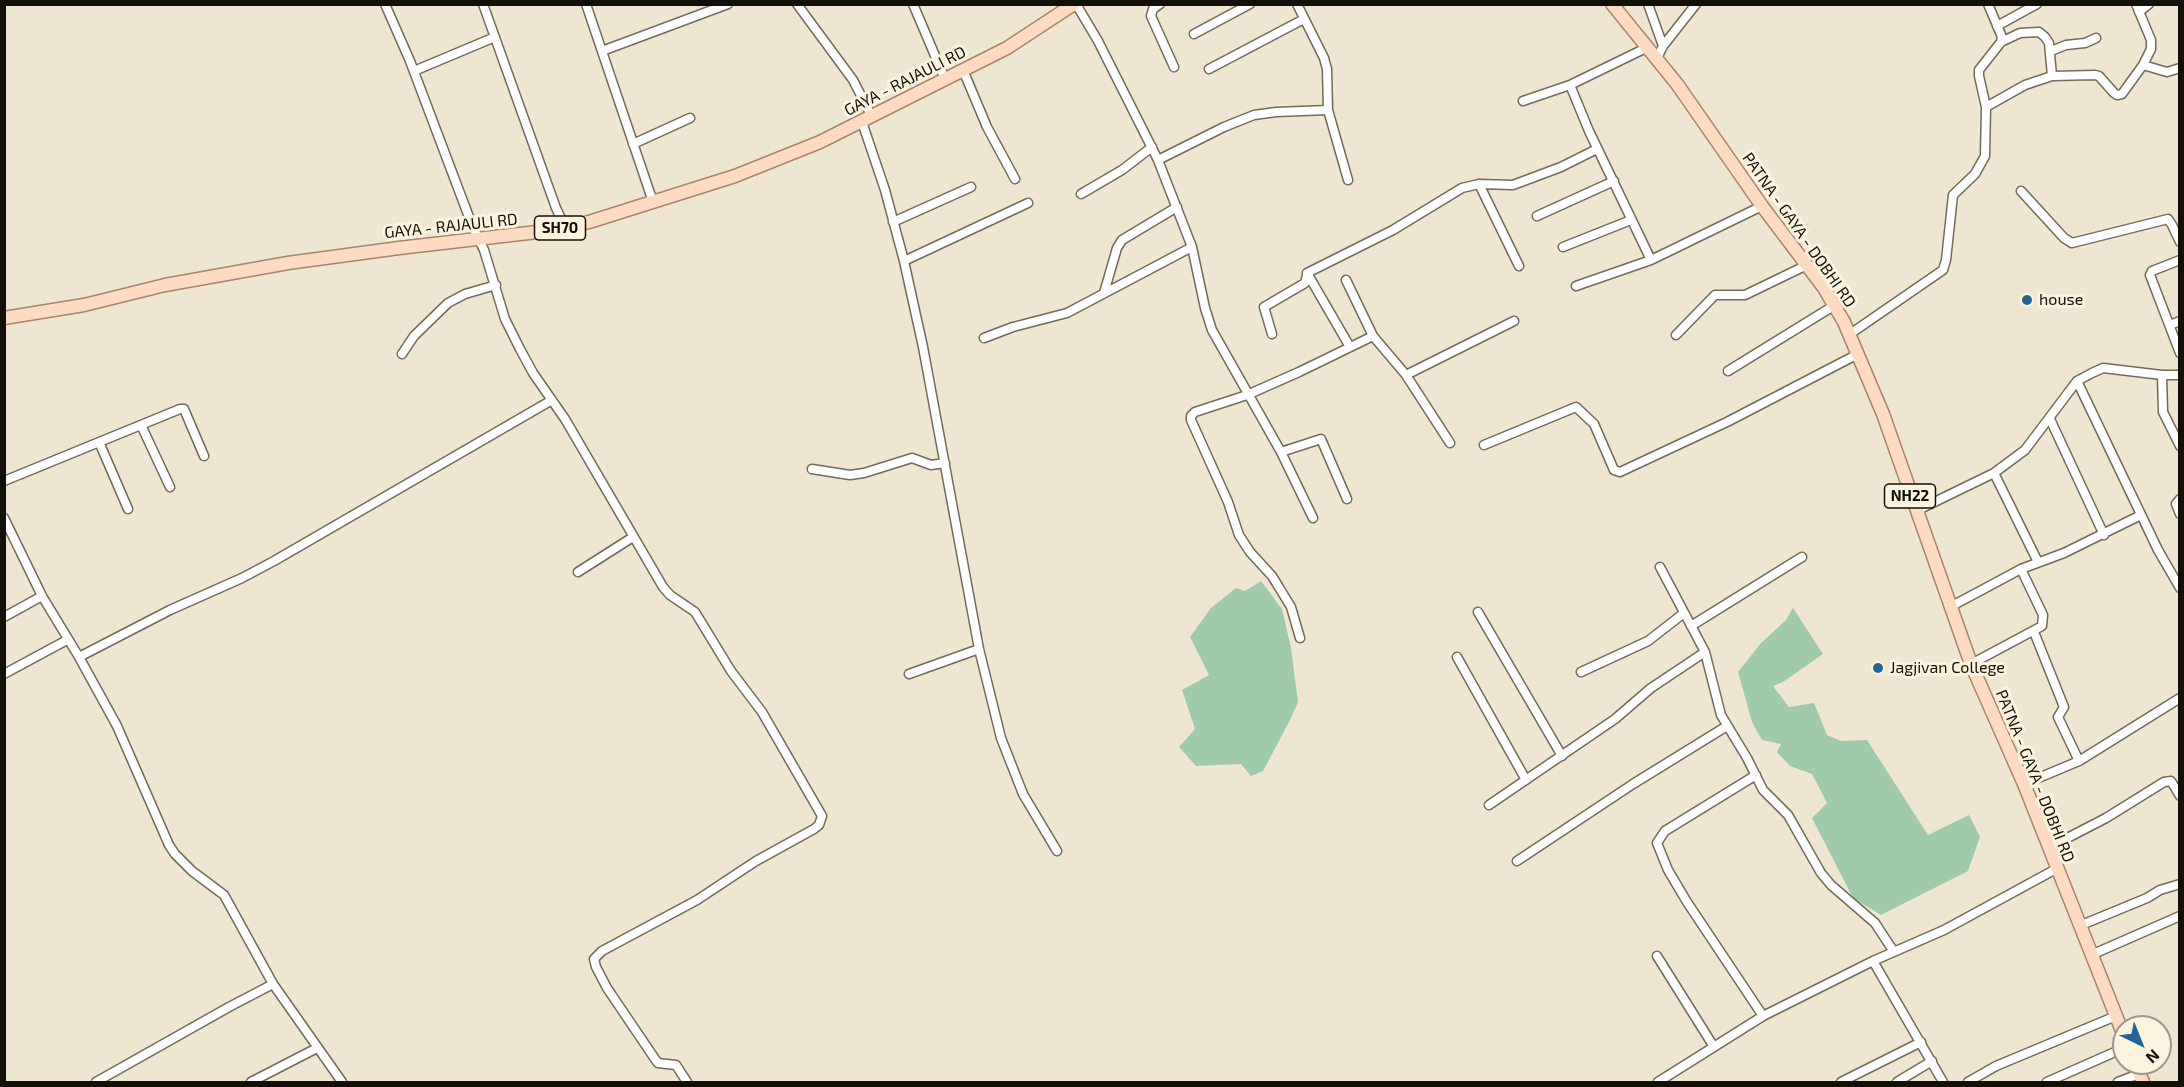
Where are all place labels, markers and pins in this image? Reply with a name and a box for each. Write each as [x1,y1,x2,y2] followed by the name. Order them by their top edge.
[2039,290,2083,310] place label: house
[2020,293,2034,307] marker: house
[1890,658,2005,678] place label: Jagjivan College
[1871,661,1885,675] marker: Jagjivan College

